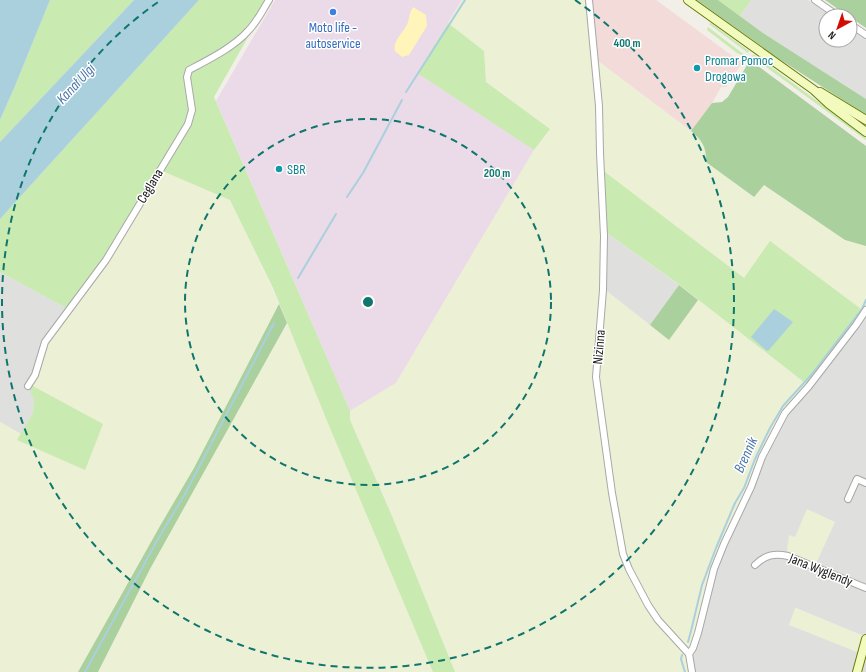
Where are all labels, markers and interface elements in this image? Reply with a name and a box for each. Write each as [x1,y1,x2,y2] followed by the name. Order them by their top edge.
[328,7,338,17] marker: Moto life - autoservice
[818,8,858,48] north arrow
[305,19,361,52] place label: Moto life - autoservice
[825,28,838,42] text: N
[614,36,640,51] text: 400 m
[705,52,773,85] place label: Promar Pomoc Drogowa
[52,59,100,108] water label: Kanał Ulgi
[692,63,702,73] marker: Promar Pomoc Drogowa
[287,161,306,178] place label: SBR
[274,164,284,174] marker: SBR
[133,166,167,206] street label: Ceglana
[484,166,510,181] text: 200 m
[361,295,375,309] centre of rings
[589,329,609,365] street label: Nizinna
[730,434,762,476] water label: Brennik
[786,549,856,591] street label: Jana Wyglendy

